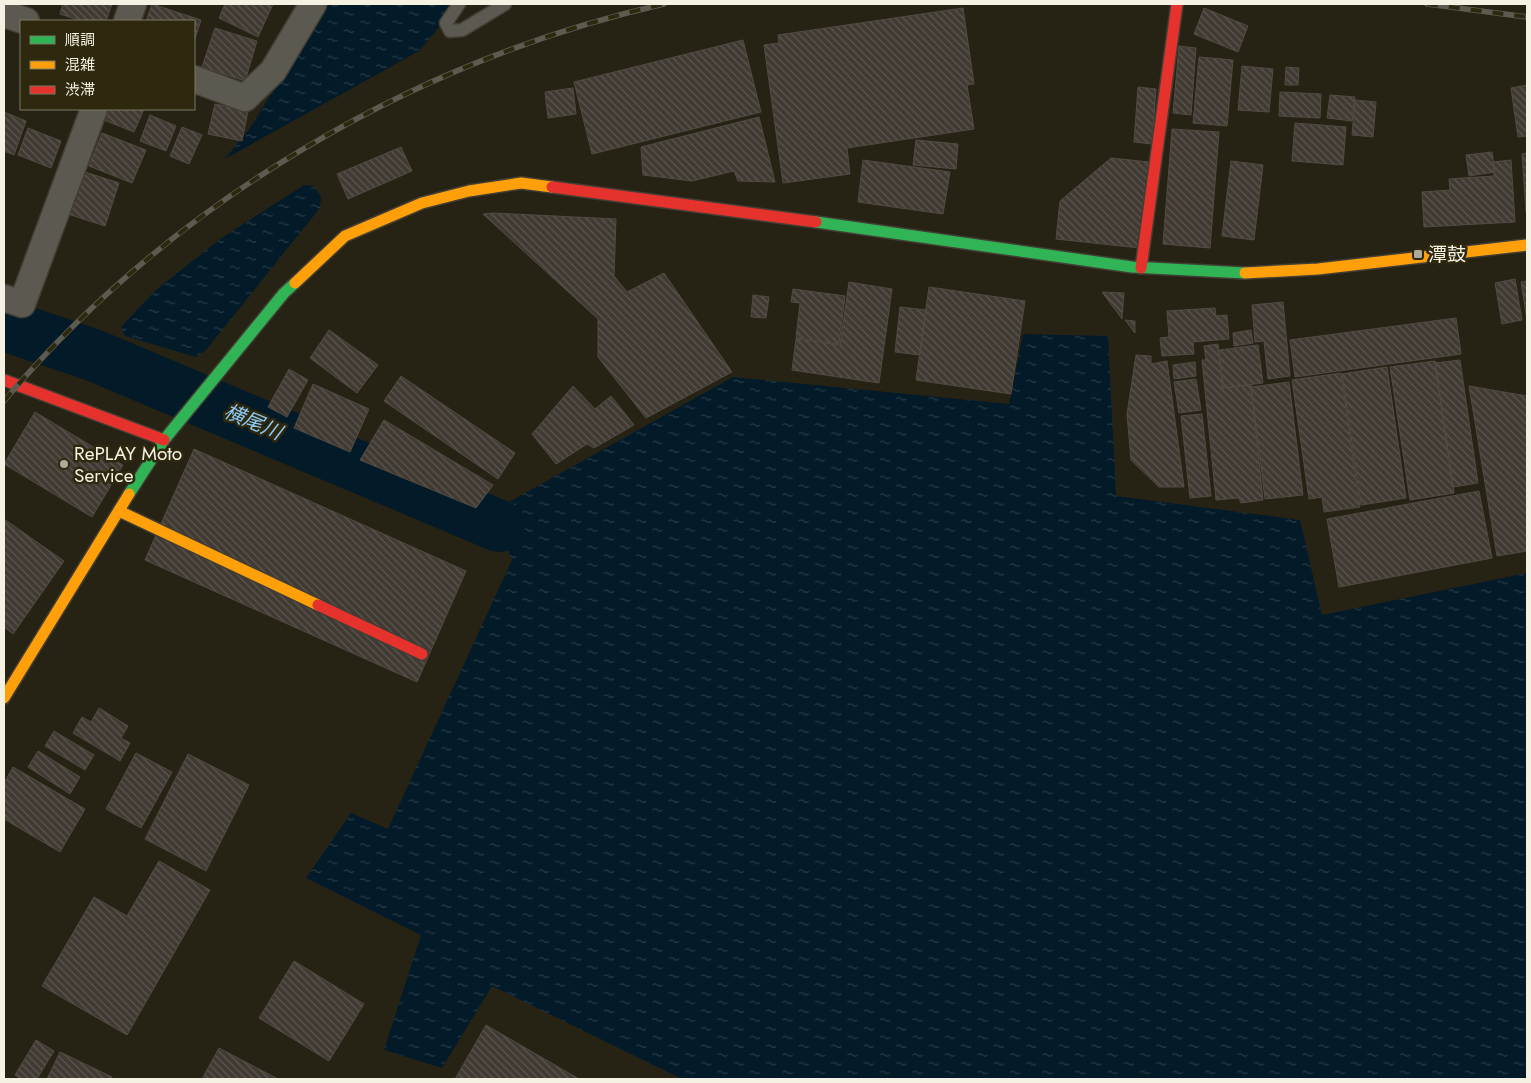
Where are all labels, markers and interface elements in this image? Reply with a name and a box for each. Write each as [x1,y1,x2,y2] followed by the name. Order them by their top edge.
[20,20,195,110] legend
[65,29,95,51] text: 順調
[65,54,95,76] text: 混雑
[65,79,95,101] text: 渋滞
[1428,241,1466,268] place label: 潭鼓
[1412,248,1424,260] marker: 潭鼓
[220,397,288,448] water label: 横尾川
[74,440,182,489] place label: RePLAY Moto Service
[58,458,70,470] marker: RePLAY Moto Service

